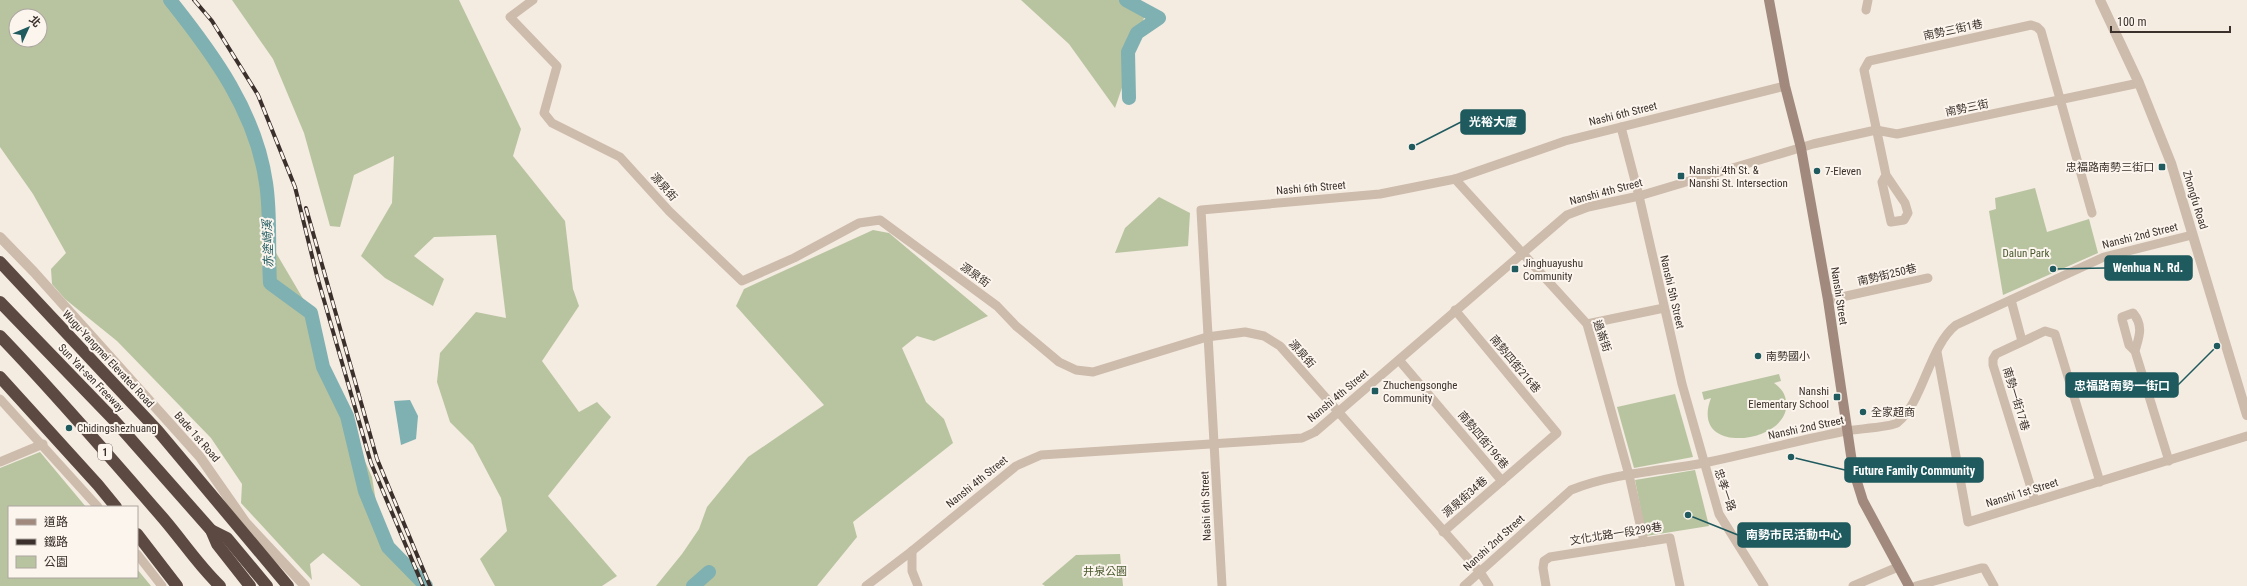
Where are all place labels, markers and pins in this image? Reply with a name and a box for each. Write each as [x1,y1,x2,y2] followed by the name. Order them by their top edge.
[1461,110,1525,134] callout: 光裕大廈
[2066,161,2154,174] place label: 忠福路南勢三街口
[2157,162,2167,172] marker: 忠福路南勢三街口
[1689,164,1788,190] place label: Nanshi 4th St. & Nanshi St. Intersection
[1825,165,1861,178] place label: 7-Eleven
[1812,166,1822,176] marker: 7-Eleven
[1676,171,1686,181] marker: Nanshi 4th St. & Nanshi St. Intersection
[2105,256,2192,280] callout: Wenhua N. Rd.
[1523,257,1583,283] place label: Jinghuayushu Community
[1510,264,1520,274] marker: Jinghuayushu Community
[1766,350,1810,363] place label: 南勢國小
[1753,351,1763,361] marker: 南勢國小
[2066,373,2178,397] callout: 忠福路南勢一街口
[1383,379,1457,405] place label: Zhuchengsonghe Community
[1748,385,1829,411] place label: Nanshi Elementary School
[1370,386,1380,396] marker: Zhuchengsonghe Community
[1832,392,1842,402] marker: Nanshi Elementary School
[1871,406,1915,419] place label: 全家超商
[1858,407,1868,417] marker: 全家超商
[77,422,157,435] place label: Chidingshezhuang
[64,423,74,433] marker: Chidingshezhuang
[1845,458,1983,482] callout: Future Family Community
[1738,523,1850,547] callout: 南勢市民活動中心

